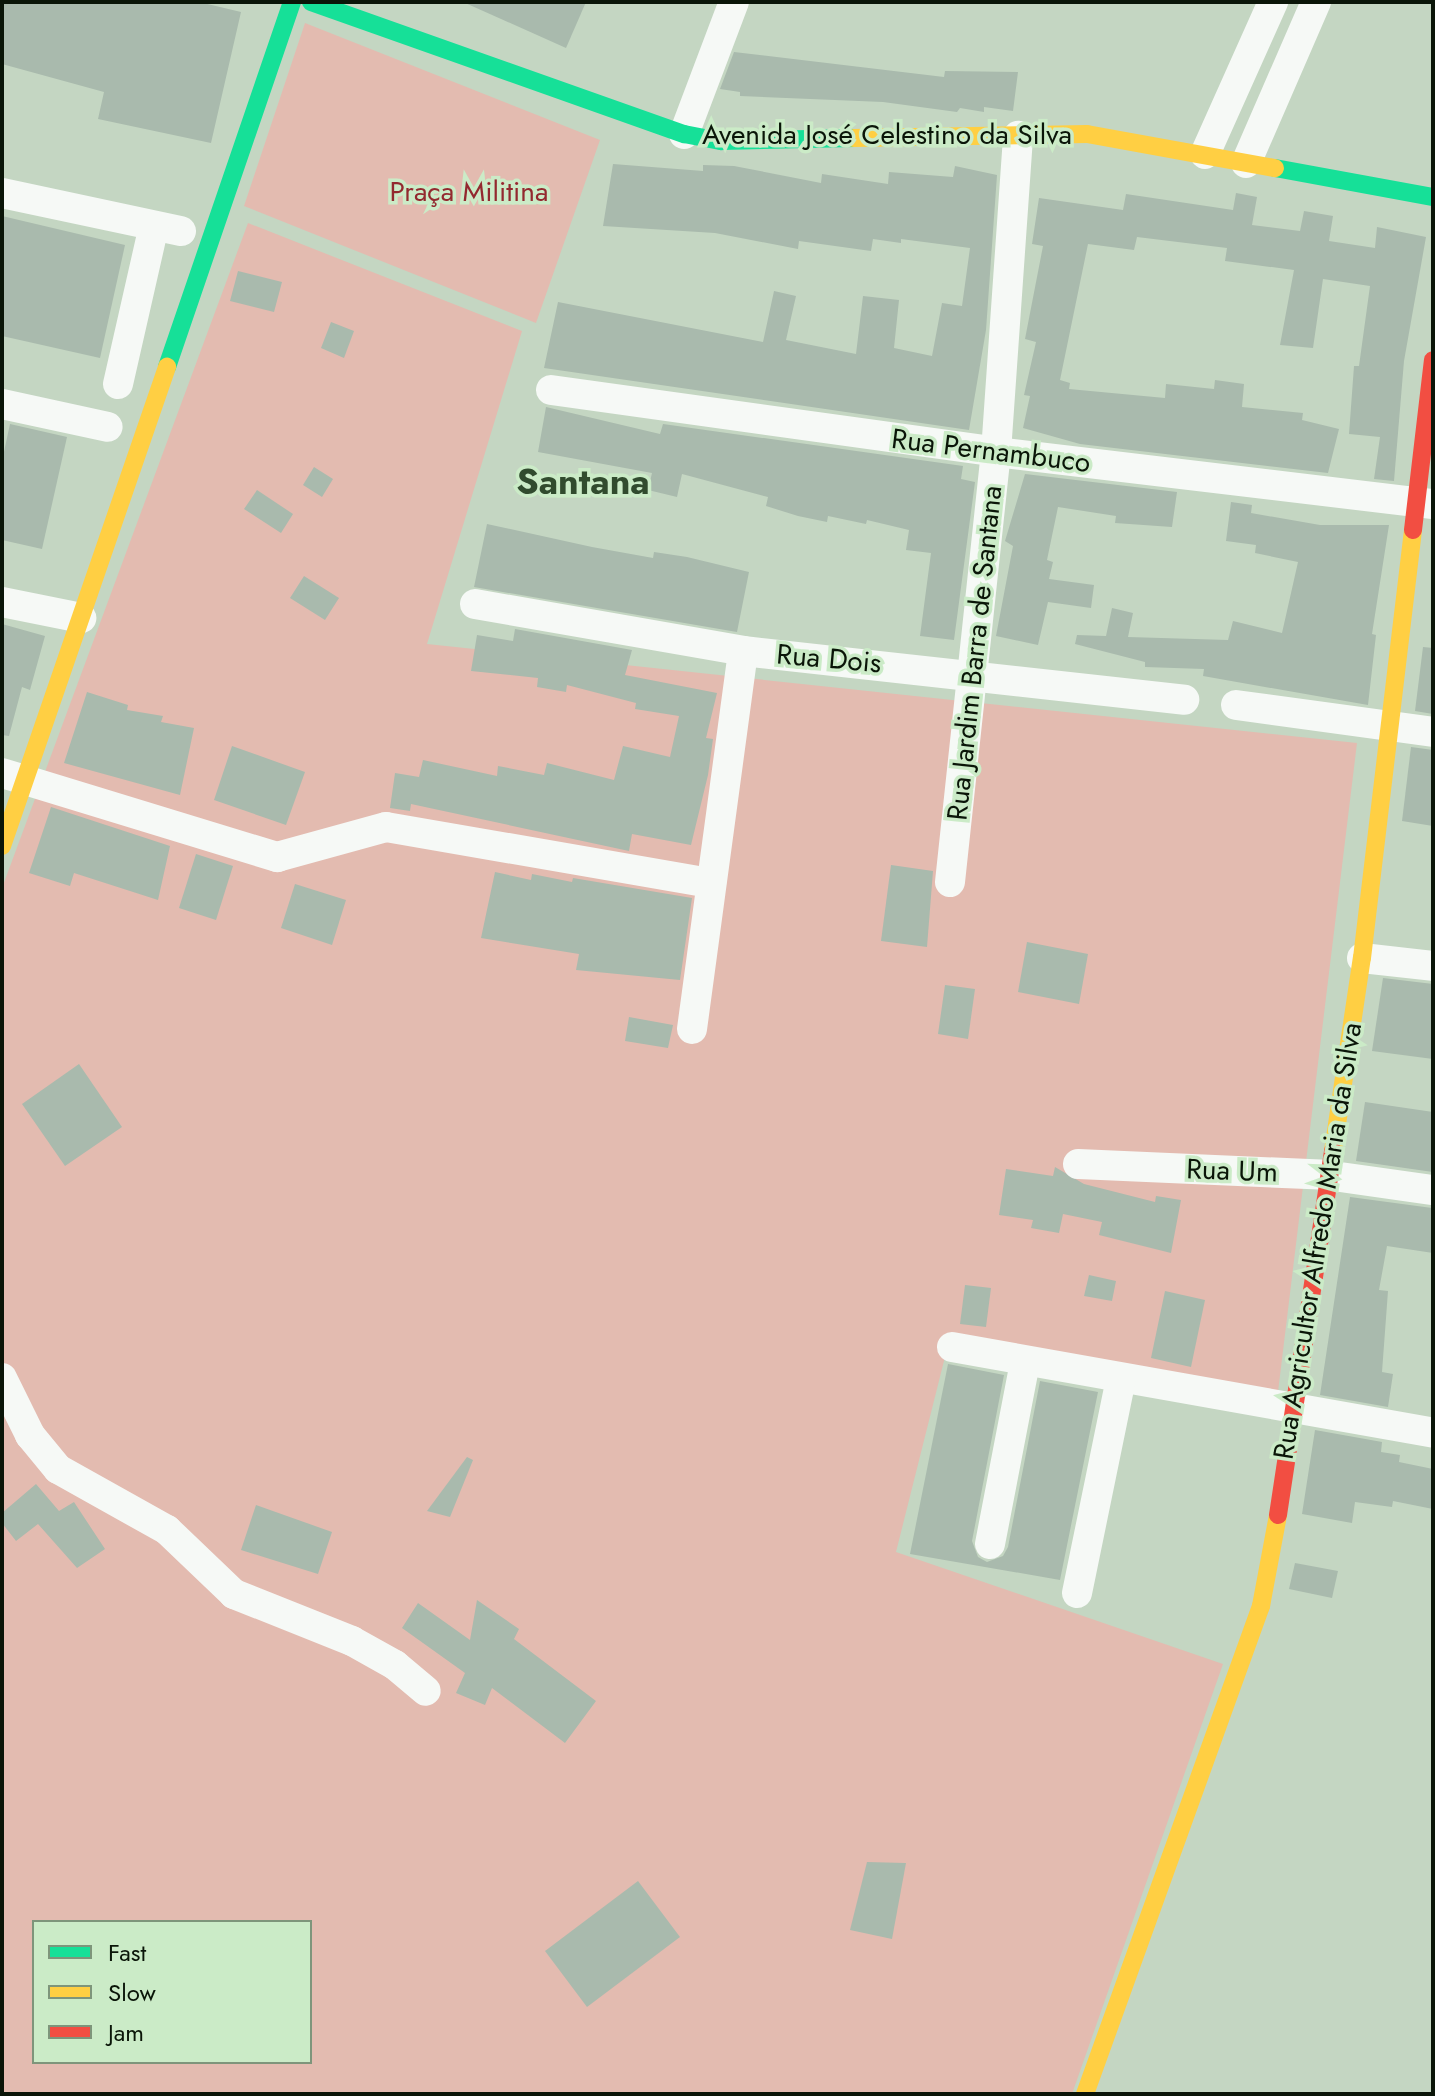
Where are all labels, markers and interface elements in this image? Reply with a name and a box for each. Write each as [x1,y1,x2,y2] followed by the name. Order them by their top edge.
[702,118,1072,152] street label: Avenida José Celestino da Silva
[390,175,548,209] park label: Praça Militina
[890,422,1092,480] street label: Rua Pernambuco
[516,460,650,504] district label: Santana
[941,484,1009,822] street label: Rua Jardim Barra de Santana
[775,638,883,680] street label: Rua Dois
[1267,1020,1369,1462] street label: Rua Agricultor Alfredo Maria da Silva
[1186,1153,1278,1189] street label: Rua Um
[32,1920,312,2064] legend
[108,1935,146,1970] text: Fast
[108,1975,156,2010] text: Slow
[108,2015,144,2050] text: Jam

